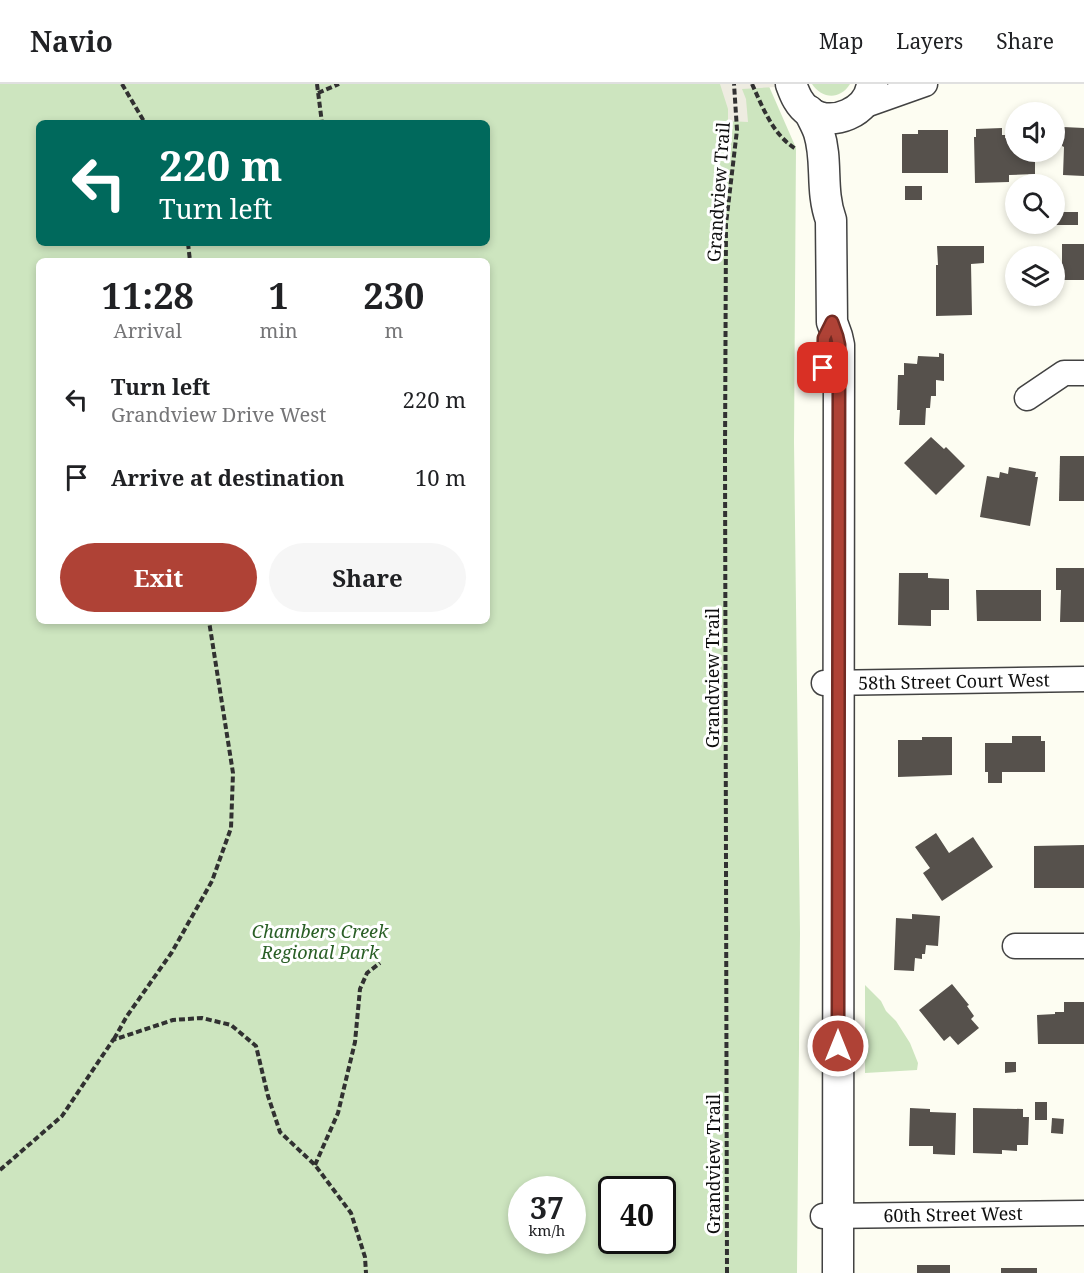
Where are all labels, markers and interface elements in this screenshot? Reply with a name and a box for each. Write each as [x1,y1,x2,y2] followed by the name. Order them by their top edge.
[30,22,113,60] text: Navio
[819,27,863,55] text: Map
[896,27,963,55] text: Layers
[996,27,1054,55] text: Share
[1005,102,1065,306] map controls
[1005,102,1065,162] button: sound
[701,121,735,263] street label: Grandview Trail
[159,136,283,193] text: 220 m
[60,144,138,222] icon: left
[1005,174,1065,234] button: search
[159,190,272,227] text: Turn left
[1005,246,1065,306] button: layers
[102,271,194,320] text: 11:28
[268,271,289,320] text: 1
[363,271,424,320] text: 230
[114,317,182,344] text: Arrival
[260,317,298,344] text: min
[384,317,403,344] text: m
[797,342,848,393] pin
[806,351,839,384] icon: arrive
[111,371,210,401] text: Turn left
[60,383,93,416] icon: left
[403,384,466,414] text: 220 m
[111,401,326,428] text: Grandview Drive West
[60,461,93,494] icon: arrive
[111,462,345,492] text: Arrive at destination
[415,462,466,492] text: 10 m
[60,543,257,612] button: Exit
[269,543,466,612] button: Share
[700,607,724,748] street label: Grandview Trail
[858,667,1050,695] street label: 58th Street Court West
[252,919,389,964] park label: Chambers Creek Regional Park
[806,1014,870,1078] position arrow
[701,1093,725,1234] street label: Grandview Trail
[598,1176,676,1254] speed limit sign: 40
[530,1187,564,1228] text: 37
[883,1201,1023,1227] street label: 60th Street West
[529,1220,565,1240] text: km/h

